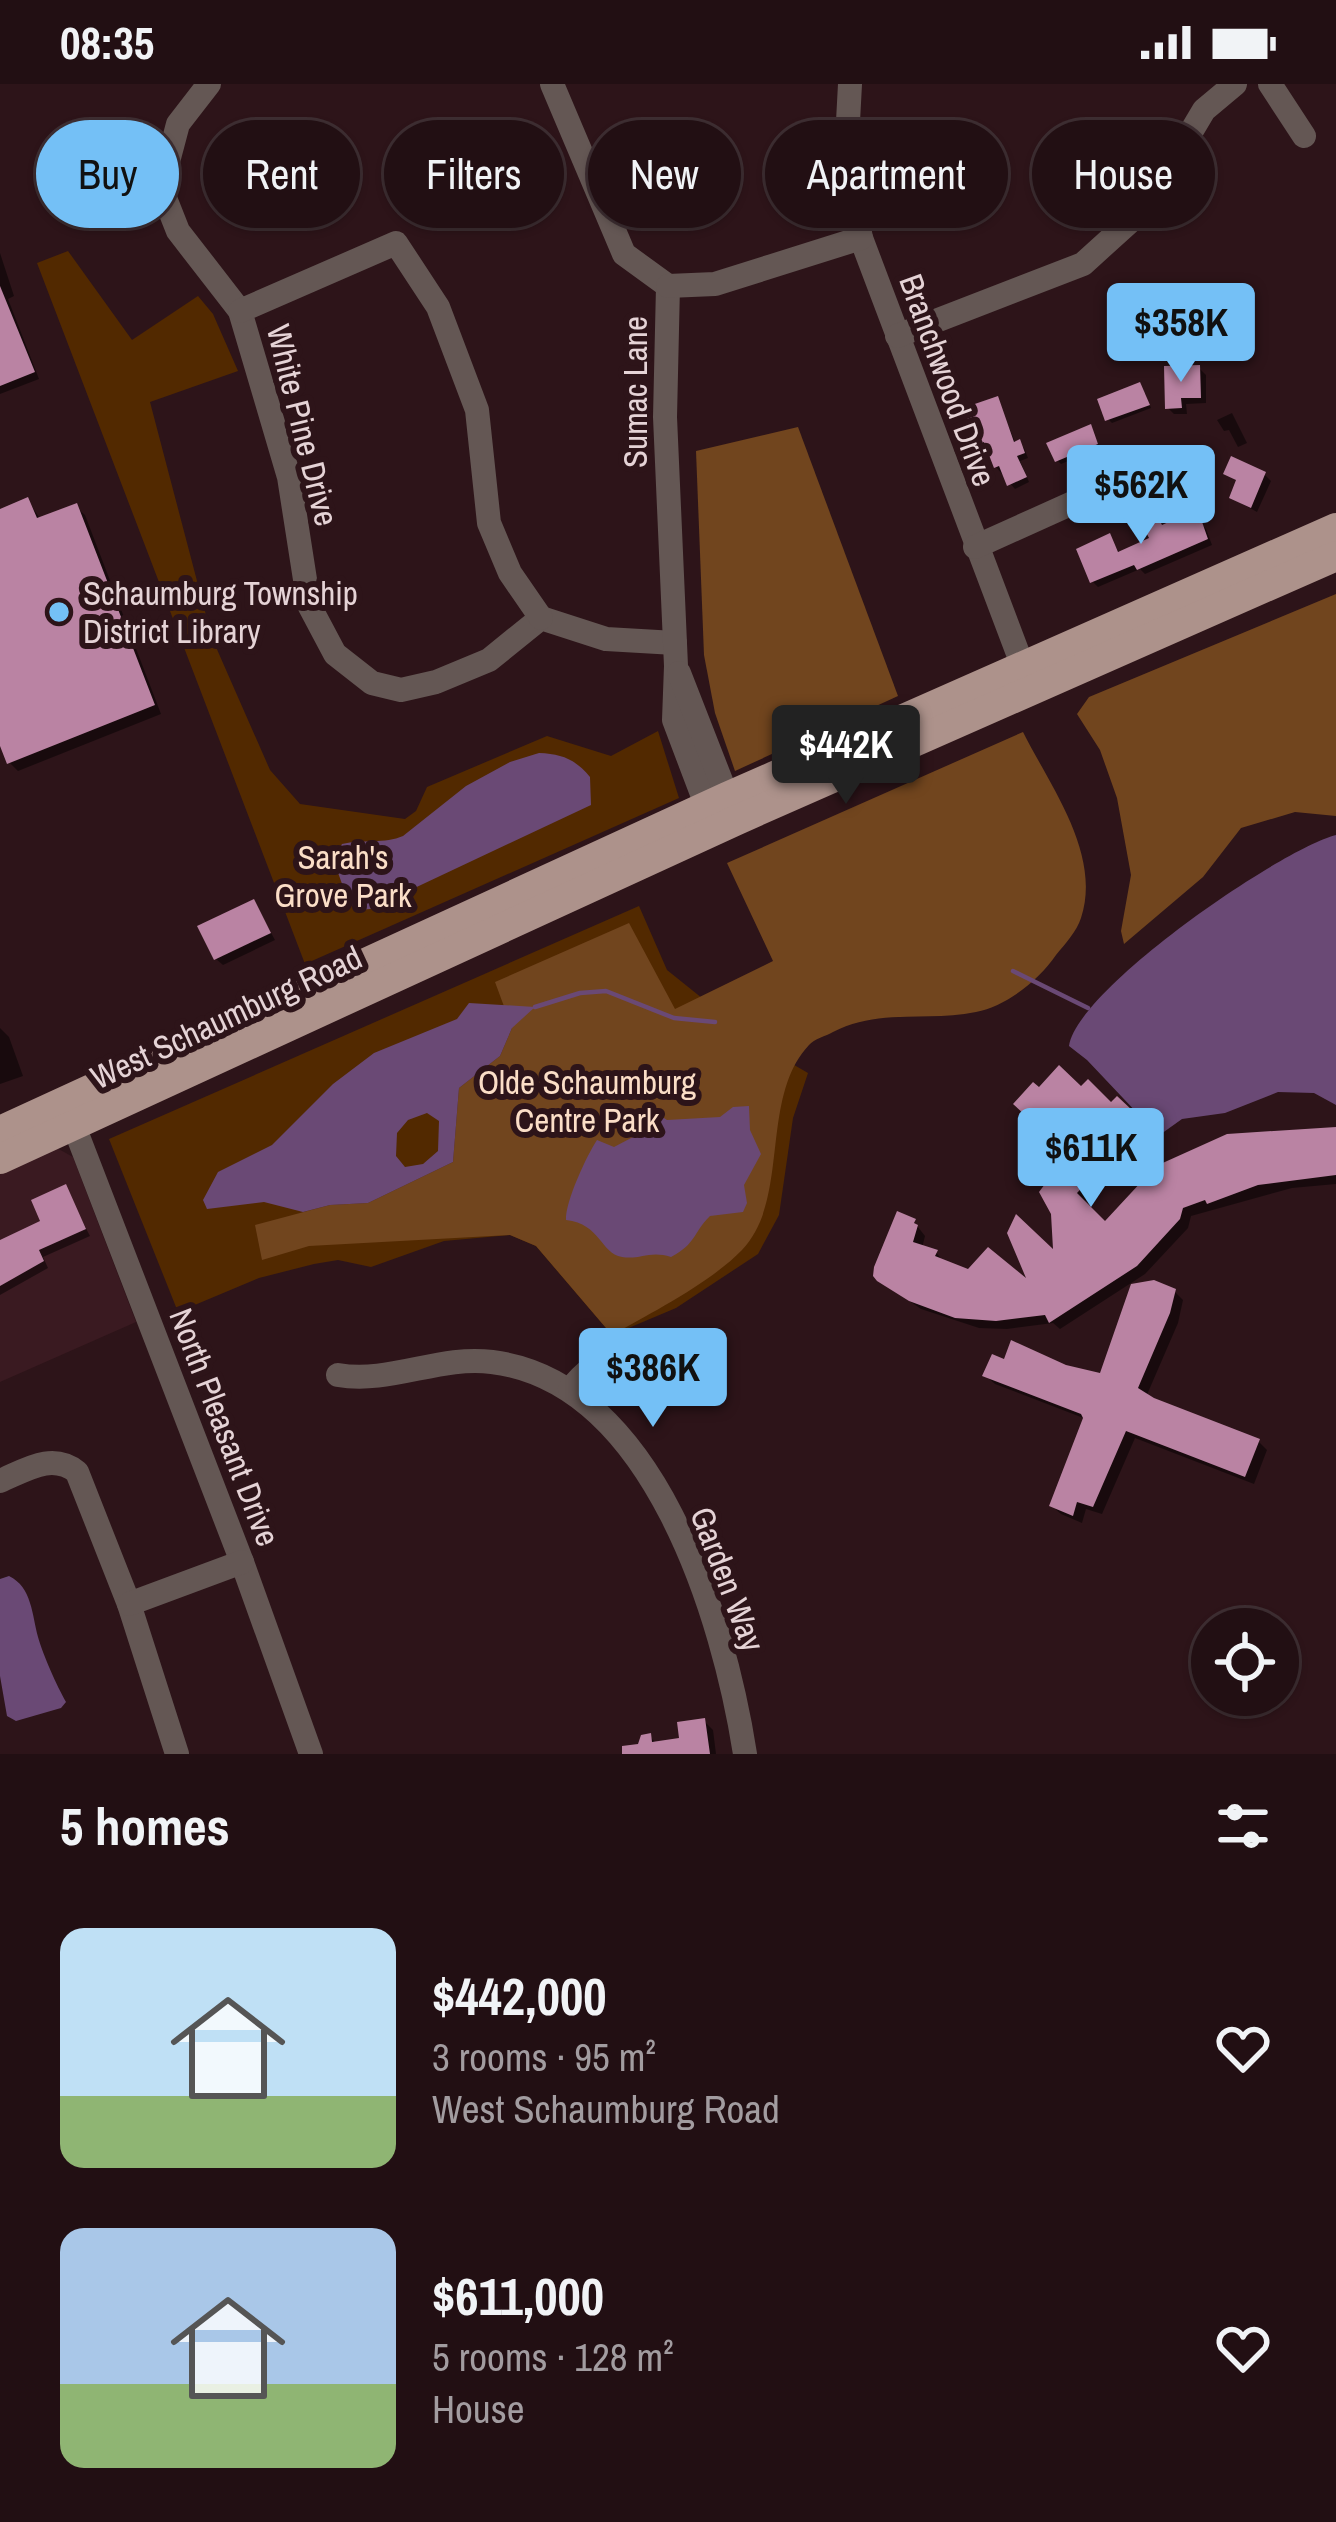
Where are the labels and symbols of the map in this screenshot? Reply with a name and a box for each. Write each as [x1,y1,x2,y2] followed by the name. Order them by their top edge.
[889,268,1007,492] street label: Branchwood Drive
[1097,283,1265,385] pin: $358K
[613,316,657,468] street label: Sumac Lane
[257,320,349,530] street label: White Pine Drive
[1057,445,1225,547] pin: $562K
[83,571,358,653] place label: Schaumburg Township District Library
[46,599,72,625] marker: Schaumburg Township District Library
[762,705,930,807] pin: $442K
[275,835,412,917] park label: Sarah's Grove Park
[83,935,369,1099] street label: West Schaumburg Road
[478,1060,696,1142] park label: Olde Schaumburg Centre Park
[1007,1108,1175,1210] pin: $611K
[159,1302,291,1552] street label: North Pleasant Drive
[569,1328,737,1430] pin: $386K
[680,1501,776,1658] street label: Garden Way

